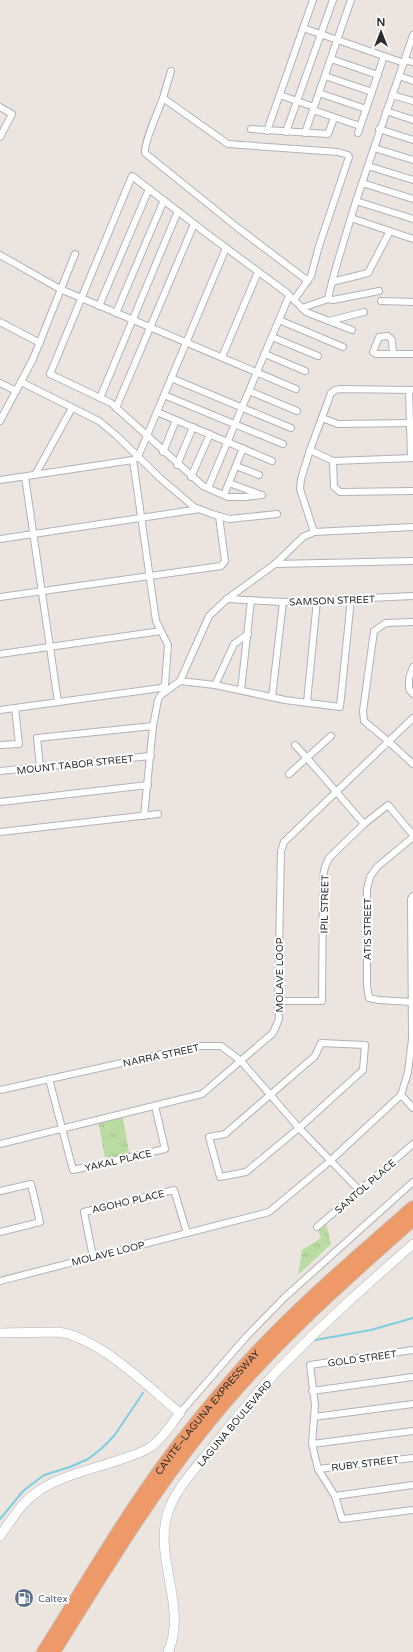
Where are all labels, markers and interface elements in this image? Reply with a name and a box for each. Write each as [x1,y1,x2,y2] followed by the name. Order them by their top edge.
[361,12,401,52] north arrow
[377,16,385,29] text: N
[289,594,375,608] street label: SAMSON STREET
[16,753,134,777] street label: MOUNT TABOR STREET
[318,875,332,933] street label: IPIL STREET
[362,898,374,960] street label: ATIS STREET
[274,937,286,1013] street label: MOLAVE LOOP
[122,1042,200,1070] street label: NARRA STREET
[84,1147,153,1175] street label: YAKAL PLACE
[333,1157,399,1217] street label: SANTOL PLACE
[91,1188,166,1216] street label: AGOHO PLACE
[70,1239,146,1269] street label: MOLAVE LOOP
[153,1347,263,1478] street label: CAVITE–LAGUNA EXPRESSWAY
[327,1348,397,1370] street label: GOLD STREET
[195,1378,275,1469] street label: LAGUNA BOULEVARD
[331,1454,400,1474] street label: RUBY STREET
[13,1587,35,1609] fuel station icon: Caltex
[38,1593,68,1605] place label: Caltex

